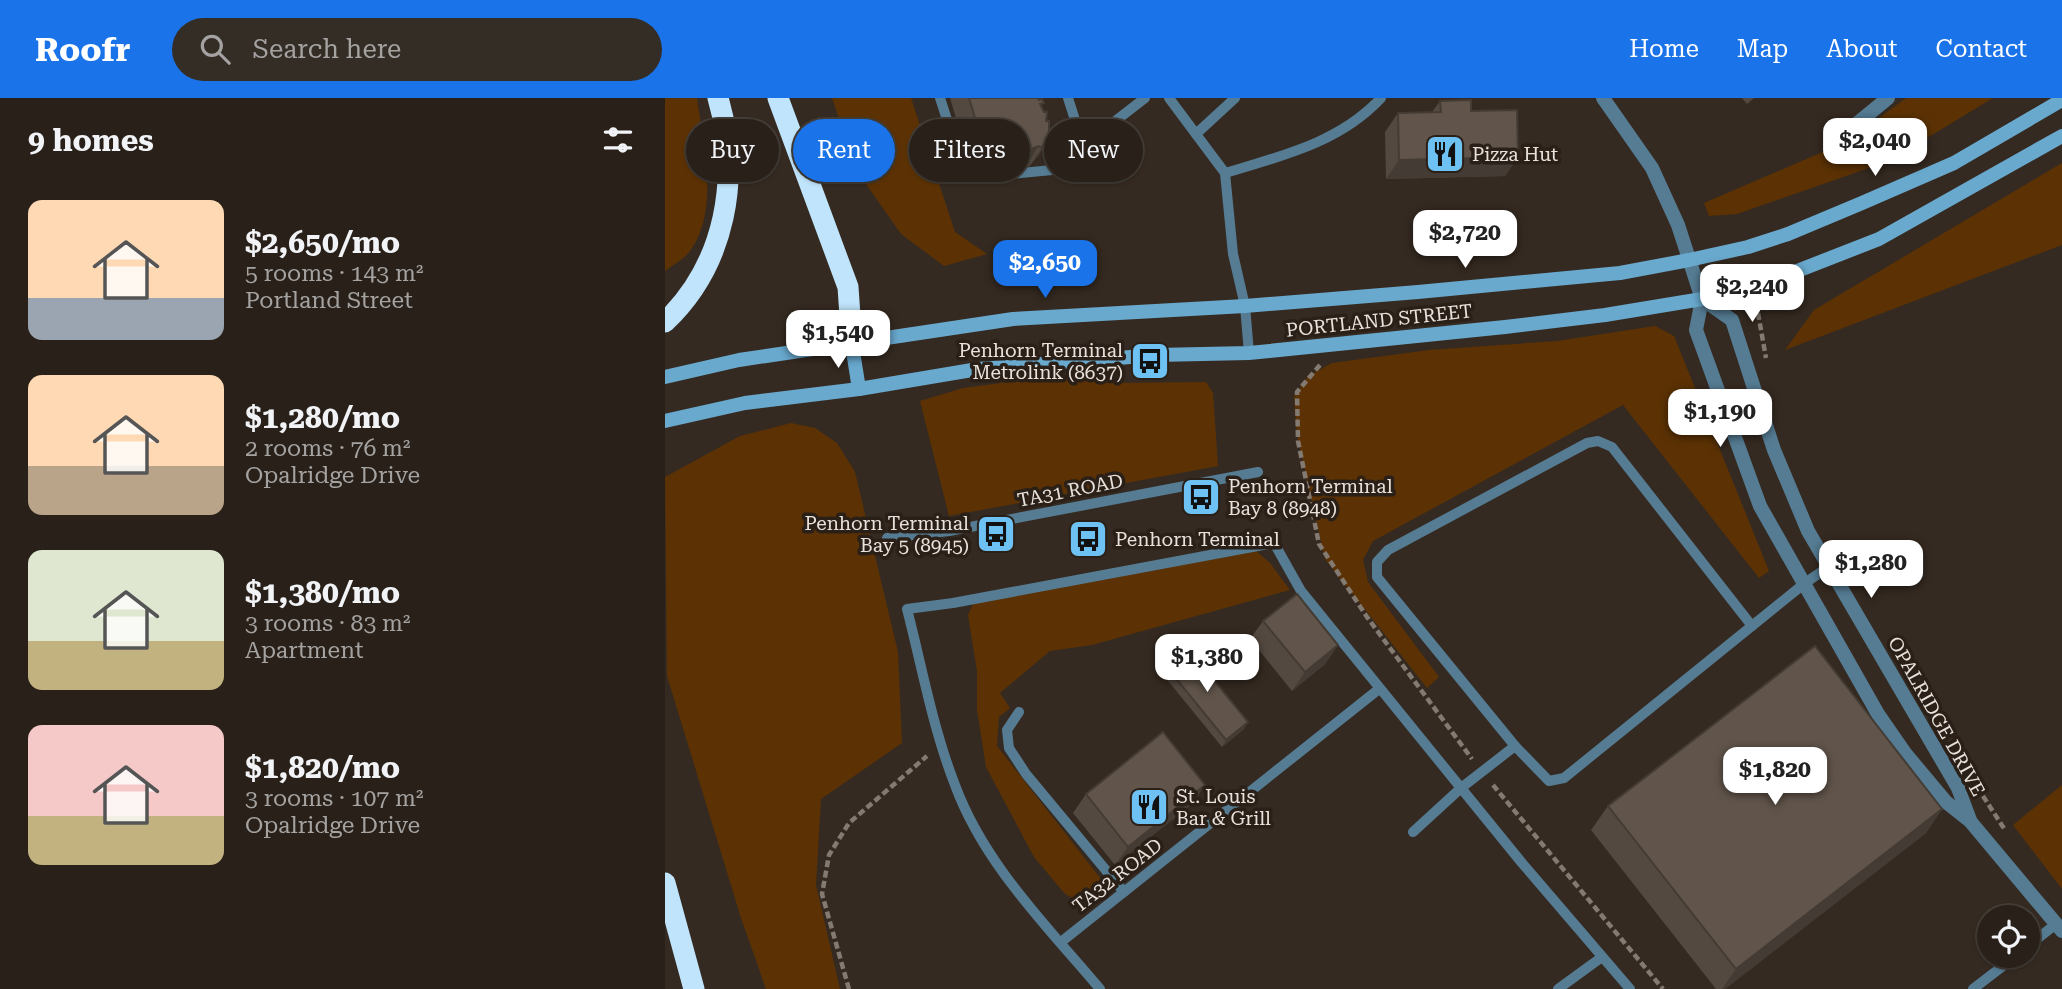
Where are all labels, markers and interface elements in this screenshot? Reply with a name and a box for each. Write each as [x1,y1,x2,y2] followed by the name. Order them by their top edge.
[172,18,662,81] search box
[35,30,130,69] text: Roofr
[196,30,234,68] icon: search
[252,34,401,64] text: Search here
[1629,35,1699,63] text: Home
[1737,35,1788,63] text: Map
[1826,35,1897,63] text: About
[1935,35,2027,63] text: Contact
[1818,118,1932,178] pin: $2,040
[686,119,779,182] chip: Buy
[793,119,895,182] chip: Rent
[909,119,1030,182] chip: Filters
[1044,119,1143,182] chip: New
[599,121,637,159] icon: filters
[28,123,154,158] text: 9 homes
[1839,127,1911,154] text: $2,040
[1424,133,1466,175] restaurant icon: Pizza Hut
[1472,143,1558,166] place label: Pizza Hut
[1408,211,1522,270] pin: $2,720
[1429,219,1501,246] text: $2,720
[245,225,400,260] text: $2,650/mo
[84,228,168,312] icon: home
[988,240,1102,300] pin: $2,650
[1009,249,1081,276] text: $2,650
[245,260,423,287] text: 5 rooms · 143 m²
[1695,264,1809,324] pin: $2,240
[1716,273,1788,300] text: $2,240
[245,287,413,314] text: Portland Street
[1285,299,1473,342] street label: PORTLAND STREET
[781,310,895,370] pin: $1,540
[802,319,874,346] text: $1,540
[958,339,1123,384] place label: Penhorn Terminal Metrolink (8637)
[1129,340,1171,382] bus stop icon: Penhorn Terminal Metrolink (8637)
[1663,390,1777,449] pin: $1,190
[1684,398,1756,425] text: $1,190
[245,400,400,435] text: $1,280/mo
[84,403,168,487] icon: home
[245,435,411,462] text: 2 rooms · 76 m²
[245,462,420,489] text: Opalridge Drive
[1015,469,1125,512] street label: TA31 ROAD
[1228,475,1393,520] place label: Penhorn Terminal Bay 8 (8948)
[1180,476,1222,518] bus stop icon: Penhorn Terminal Bay 8 (8948)
[804,512,969,557] place label: Penhorn Terminal Bay 5 (8945)
[975,513,1017,555] bus stop icon: Penhorn Terminal Bay 5 (8945)
[1067,518,1109,560] bus stop icon: Penhorn Terminal
[1115,528,1280,551] place label: Penhorn Terminal
[1814,540,1928,600] pin: $1,280
[1835,549,1907,576] text: $1,280
[245,575,400,610] text: $1,380/mo
[84,578,168,662] icon: home
[245,610,411,637] text: 3 rooms · 83 m²
[1883,633,1990,800] street label: OPALRIDGE DRIVE
[1150,634,1264,694] pin: $1,380
[245,637,364,664] text: Apartment
[1171,643,1243,670] text: $1,380
[1718,748,1832,807] pin: $1,820
[245,750,400,785] text: $1,820/mo
[84,753,168,837] icon: home
[1739,756,1811,783] text: $1,820
[245,785,423,812] text: 3 rooms · 107 m²
[1176,785,1271,830] place label: St. Louis Bar & Grill
[1128,786,1170,828] restaurant icon: St. Louis Bar & Grill
[245,812,420,839] text: Opalridge Drive
[1068,833,1167,917] street label: TA32 ROAD
[1977,905,2040,968] map controls
[1977,905,2040,968] button: locate

